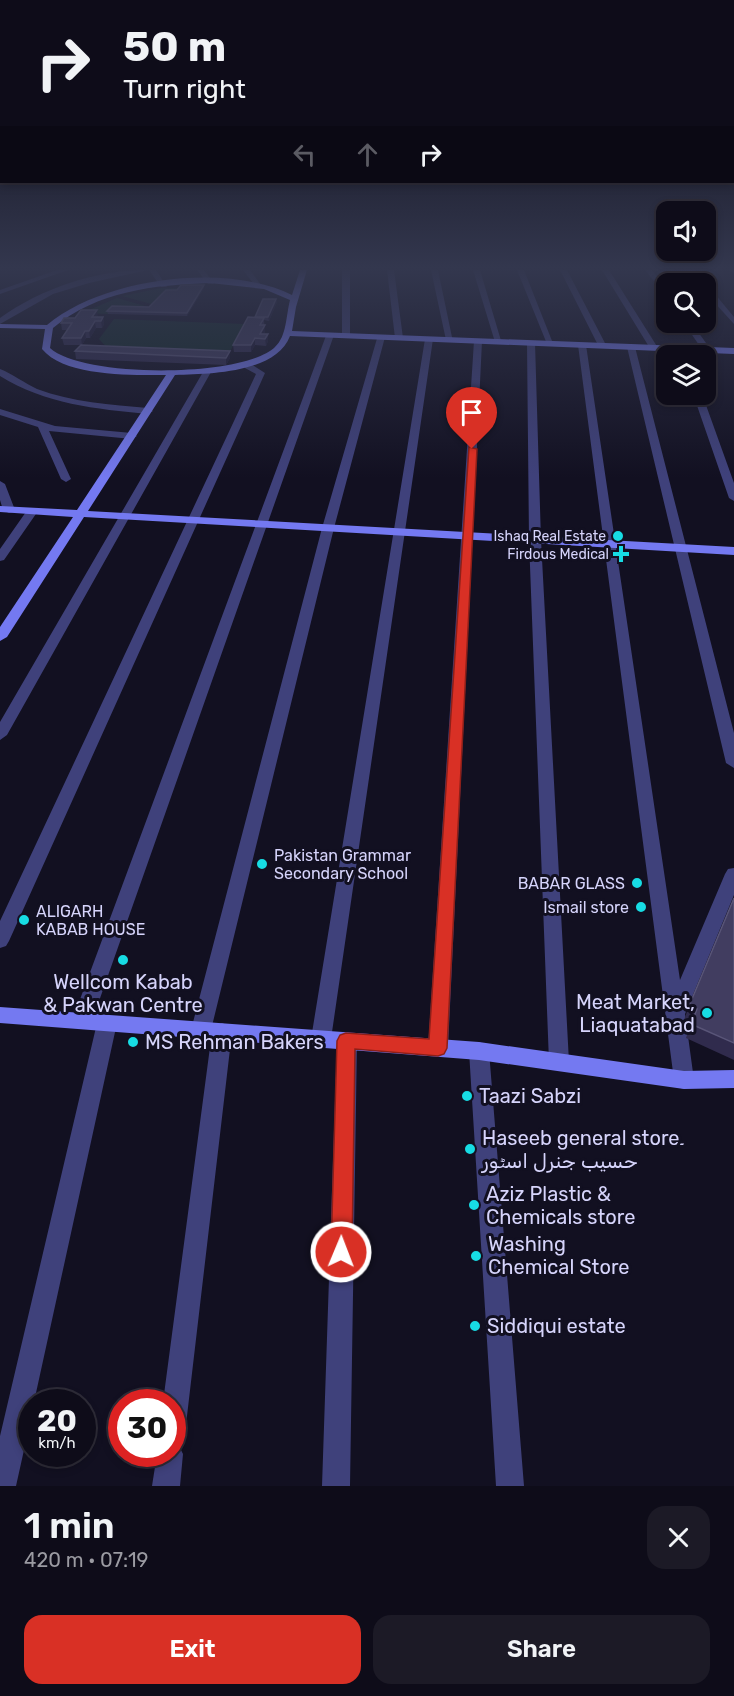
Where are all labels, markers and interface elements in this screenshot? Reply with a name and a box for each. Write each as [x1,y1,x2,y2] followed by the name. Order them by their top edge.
[123,22,226,72] text: 50 m
[24,24,102,102] icon: right
[123,73,246,105] text: Turn right
[288,138,321,171] icon: left
[351,138,384,171] icon: ahead
[414,138,447,171] icon: right
[656,201,716,405] map controls
[656,201,716,261] button: sound
[656,273,716,333] button: search
[656,345,716,405] button: layers
[446,387,497,449] pin
[455,396,488,429] icon: arrive
[493,528,606,545] place label: Ishaq Real Estate
[611,529,625,543] marker: Ishaq Real Estate
[507,546,609,563] place label: Firdous Medical
[614,547,628,561] marker: Firdous Medical
[274,846,411,883] place label: Pakistan Grammar Secondary School
[255,857,269,871] marker: Pakistan Grammar Secondary School
[518,874,625,893] place label: BABAR GLASS
[630,876,644,890] marker: BABAR GLASS
[543,898,629,917] place label: Ismail store
[634,900,648,914] marker: Ismail store
[36,902,145,939] place label: ALIGARH KABAB HOUSE
[17,913,31,927] marker: ALIGARH KABAB HOUSE
[116,953,130,967] marker: Wellcom Kabab & Pakwan Centre
[43,970,203,1017] place label: Wellcom Kabab & Pakwan Centre
[576,990,695,1037] place label: Meat Market, Liaquatabad
[700,1006,714,1020] marker: Meat Market, Liaquatabad
[145,1030,324,1054] place label: MS Rehman Bakers
[126,1035,140,1049] marker: MS Rehman Bakers
[479,1084,581,1108] place label: Taazi Sabzi
[460,1089,474,1103] marker: Taazi Sabzi
[481,1126,685,1173] place label: Haseeb general store۔ حسیب جنرل اسٹور
[463,1142,477,1156] marker: Haseeb general store۔ حسیب جنرل اسٹور
[486,1182,635,1229] place label: Aziz Plastic & Chemicals store
[467,1198,481,1212] marker: Aziz Plastic & Chemicals store
[309,1220,373,1284] position arrow
[488,1232,630,1279] place label: Washing Chemical Store
[469,1249,483,1263] marker: Washing Chemical Store
[487,1314,626,1338] place label: Siddiqui estate
[468,1319,482,1333] marker: Siddiqui estate
[108,1389,186,1467] speed limit sign: 30
[37,1403,77,1439] text: 20
[38,1434,76,1452] text: km/h
[24,1504,115,1547] text: 1 min
[647,1506,710,1569] button: close
[24,1548,148,1572] text: 420 m · 07:19
[24,1615,361,1684] button: Exit
[373,1615,710,1684] button: Share

